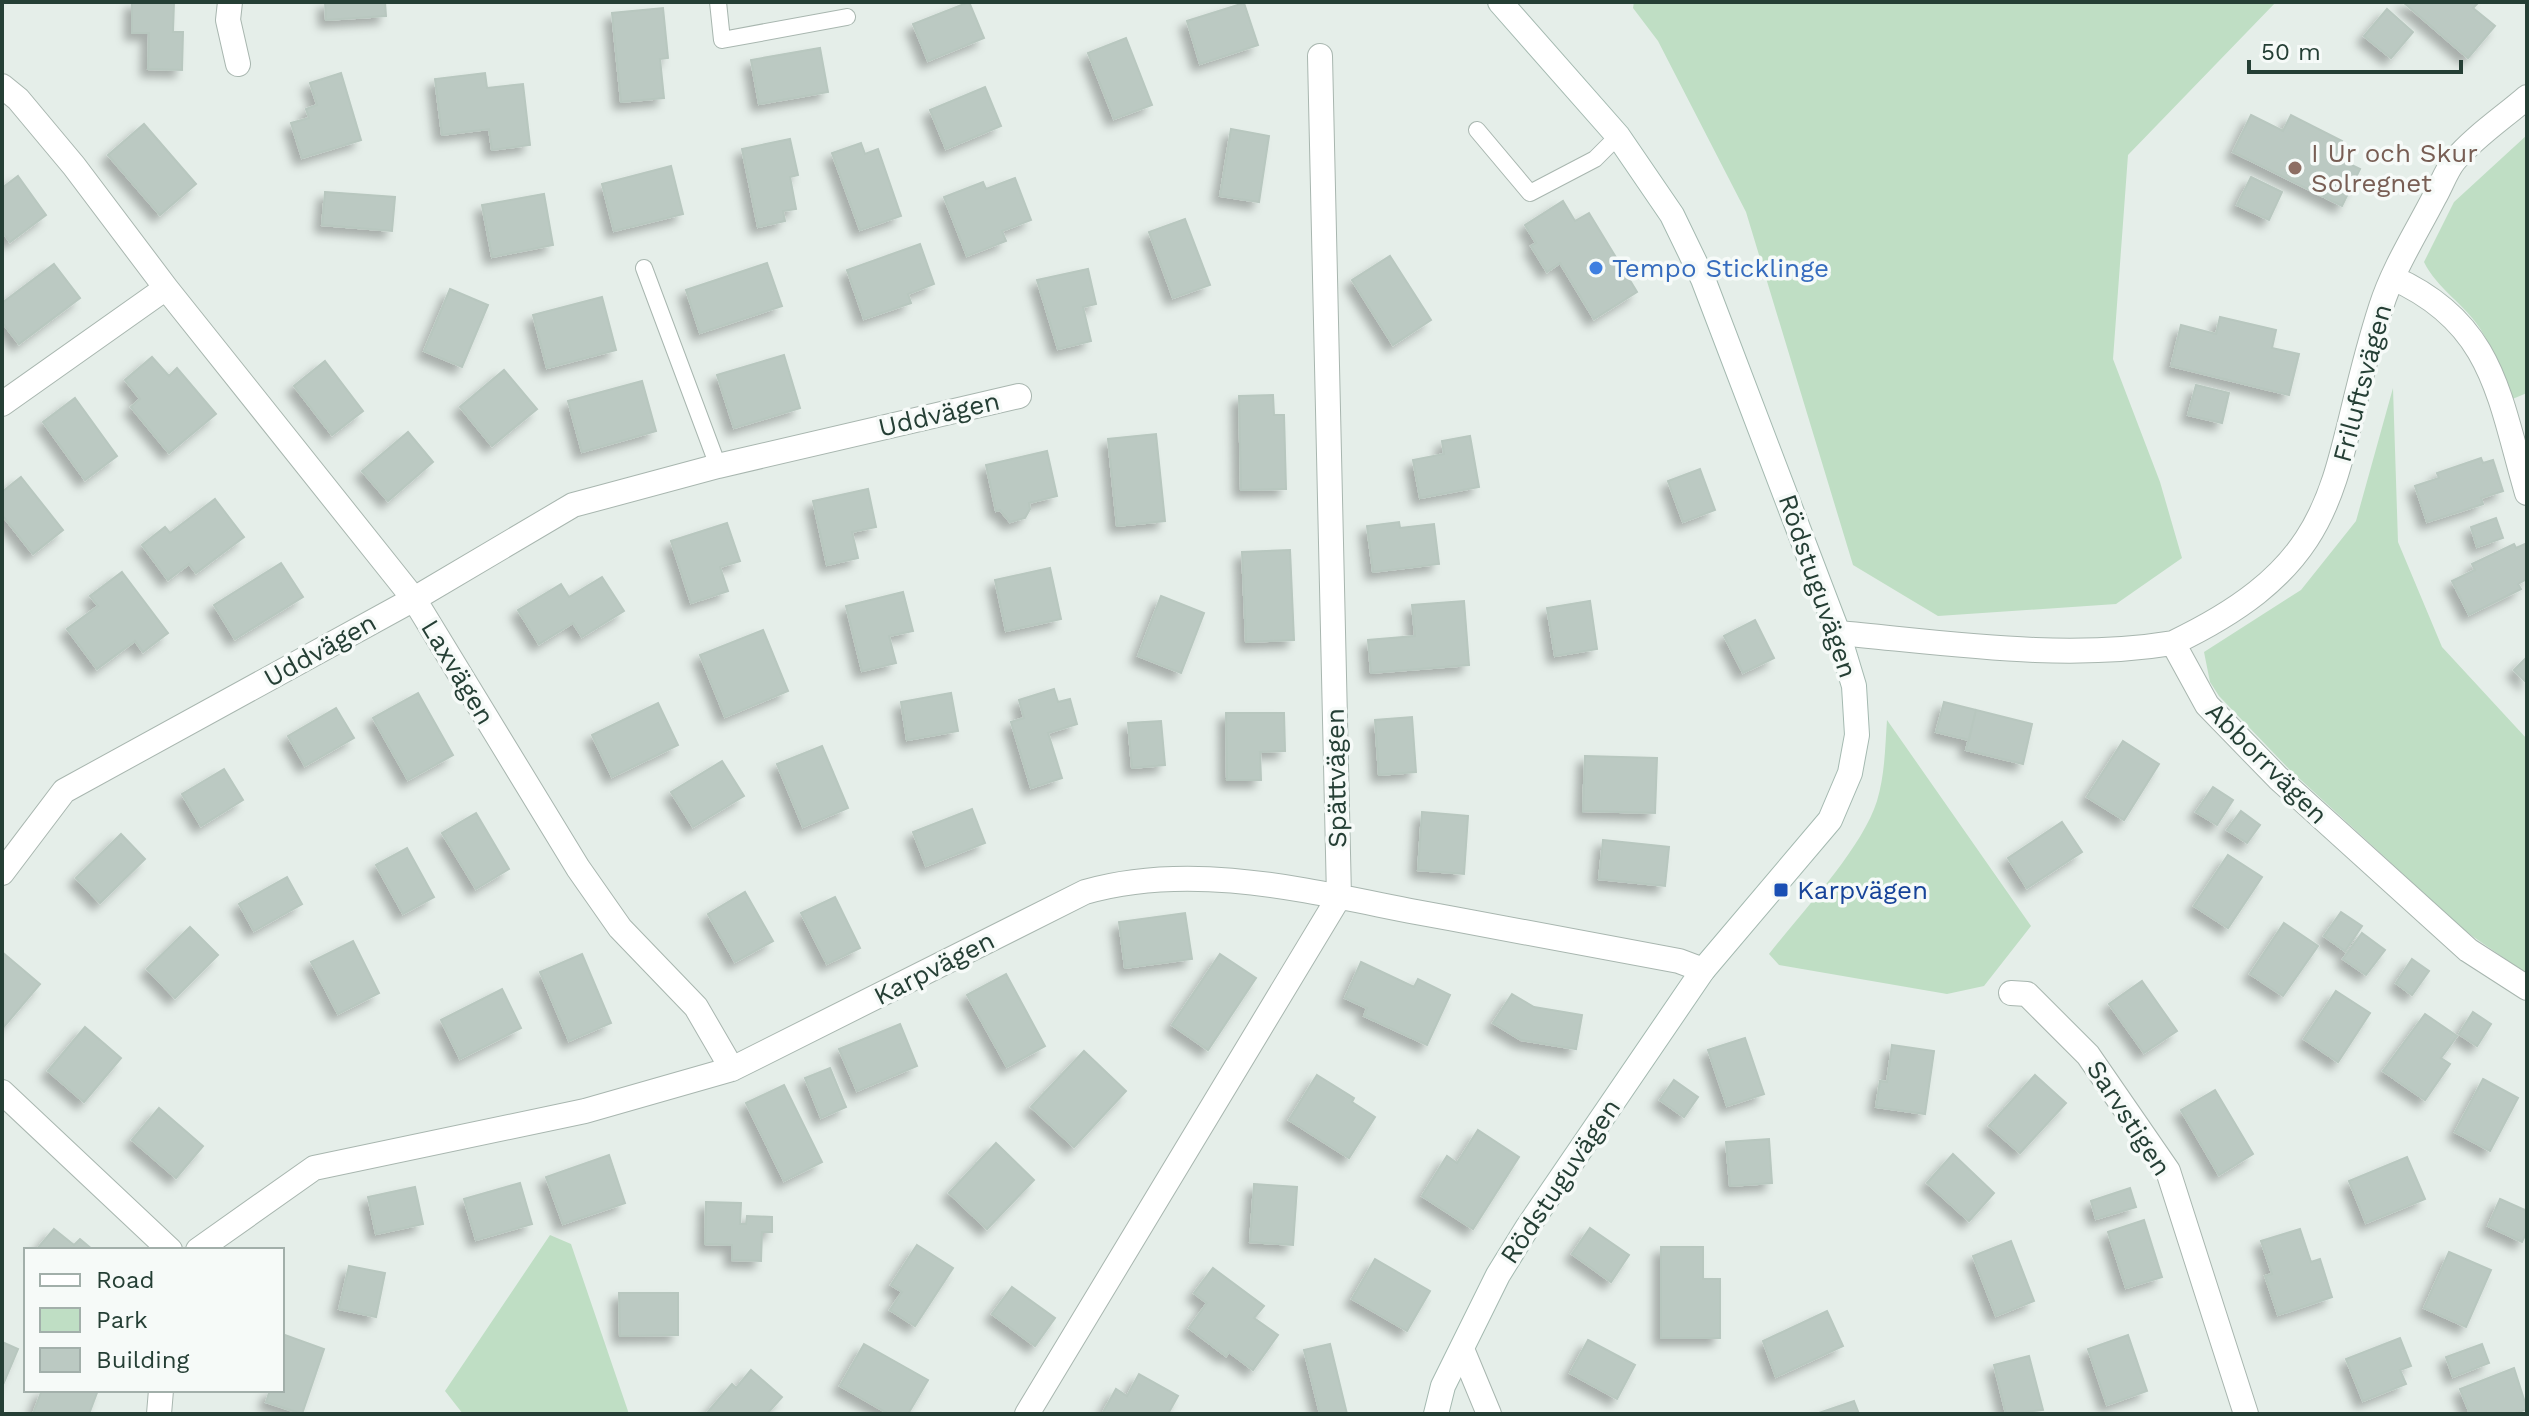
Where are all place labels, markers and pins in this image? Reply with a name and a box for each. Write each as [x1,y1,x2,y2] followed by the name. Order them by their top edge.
[2311,138,2478,198] place label: I Ur och Skur Solregnet
[2286,159,2304,177] marker: I Ur och Skur Solregnet
[1612,253,1829,283] place label: Tempo Sticklinge
[1587,259,1605,277] marker: Tempo Sticklinge
[1797,875,1928,905] place label: Karpvägen
[1772,881,1790,899] marker: Karpvägen

